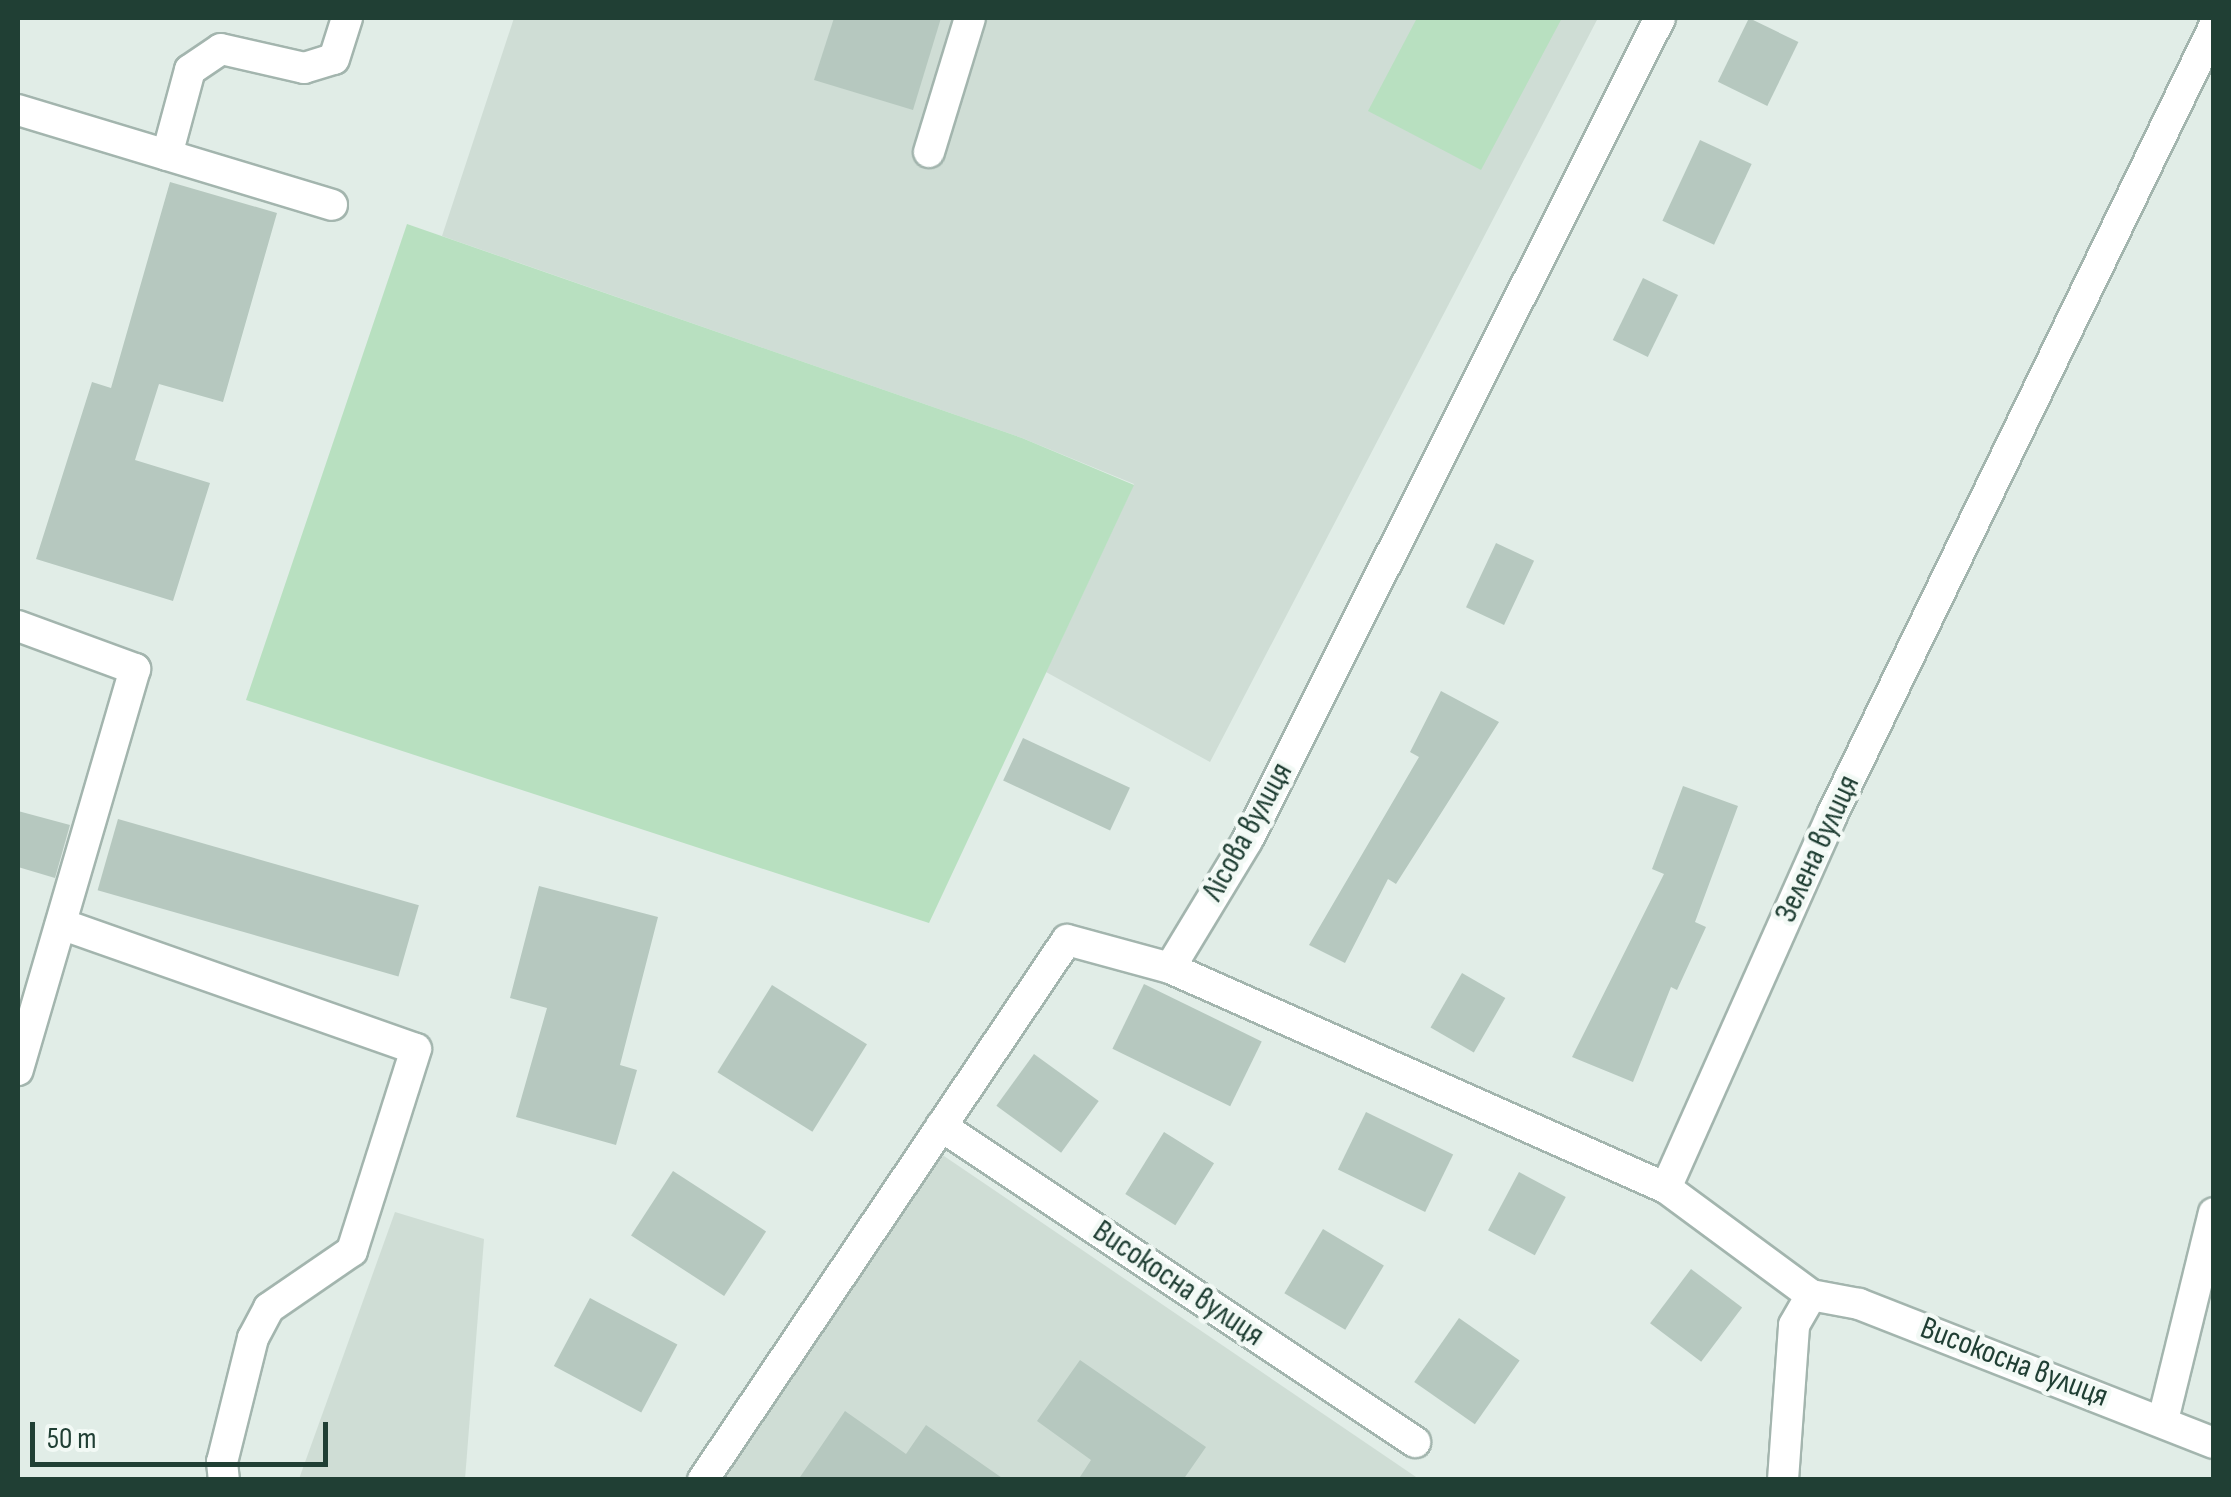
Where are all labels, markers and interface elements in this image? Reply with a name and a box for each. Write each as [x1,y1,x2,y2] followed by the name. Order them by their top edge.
[1194,756,1302,908] street label: Лісова вулиця
[1767,769,1869,929] street label: Зелена вулиця
[1085,1213,1271,1355] street label: Високосна вулиця
[1915,1310,2113,1416] street label: Високосна вулиця
[35,1402,332,1464] scale bar
[47,1421,96,1457] text: 50 m

